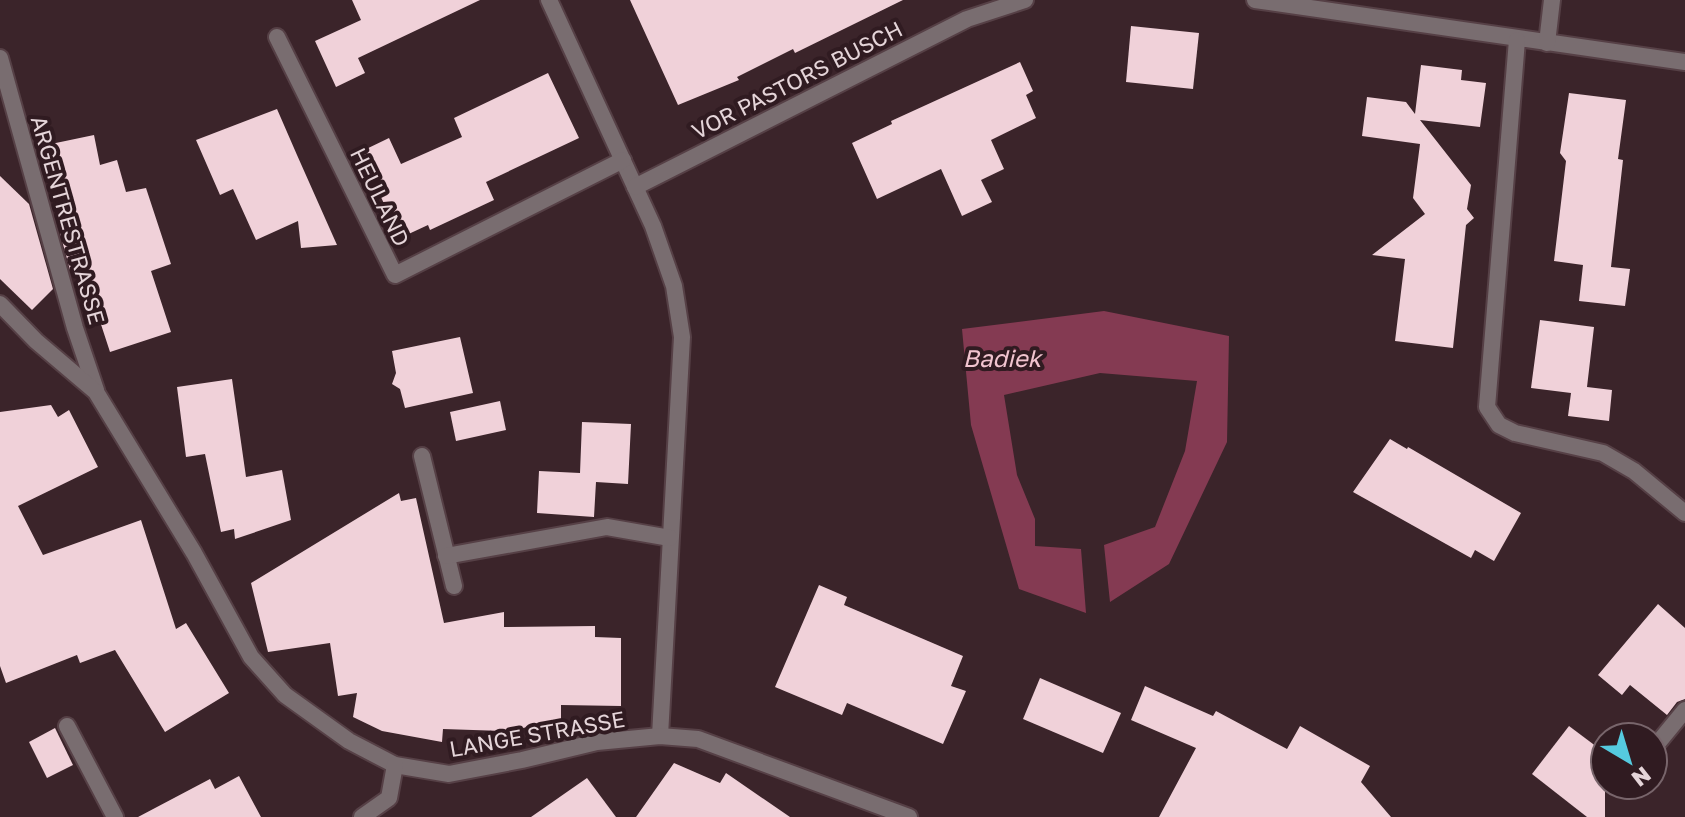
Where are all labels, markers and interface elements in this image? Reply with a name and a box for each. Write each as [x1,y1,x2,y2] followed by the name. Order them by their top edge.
[687,15,907,144] street label: VOR PASTORS BUSCH
[26,112,111,327] street label: ARGENTRESTRASSE
[345,143,416,250] street label: HEULAND
[963,343,1044,372] water label: Badiek
[447,705,627,762] street label: LANGE STRASSE
[1589,721,1669,801] north arrow
[1627,761,1657,793] text: N

